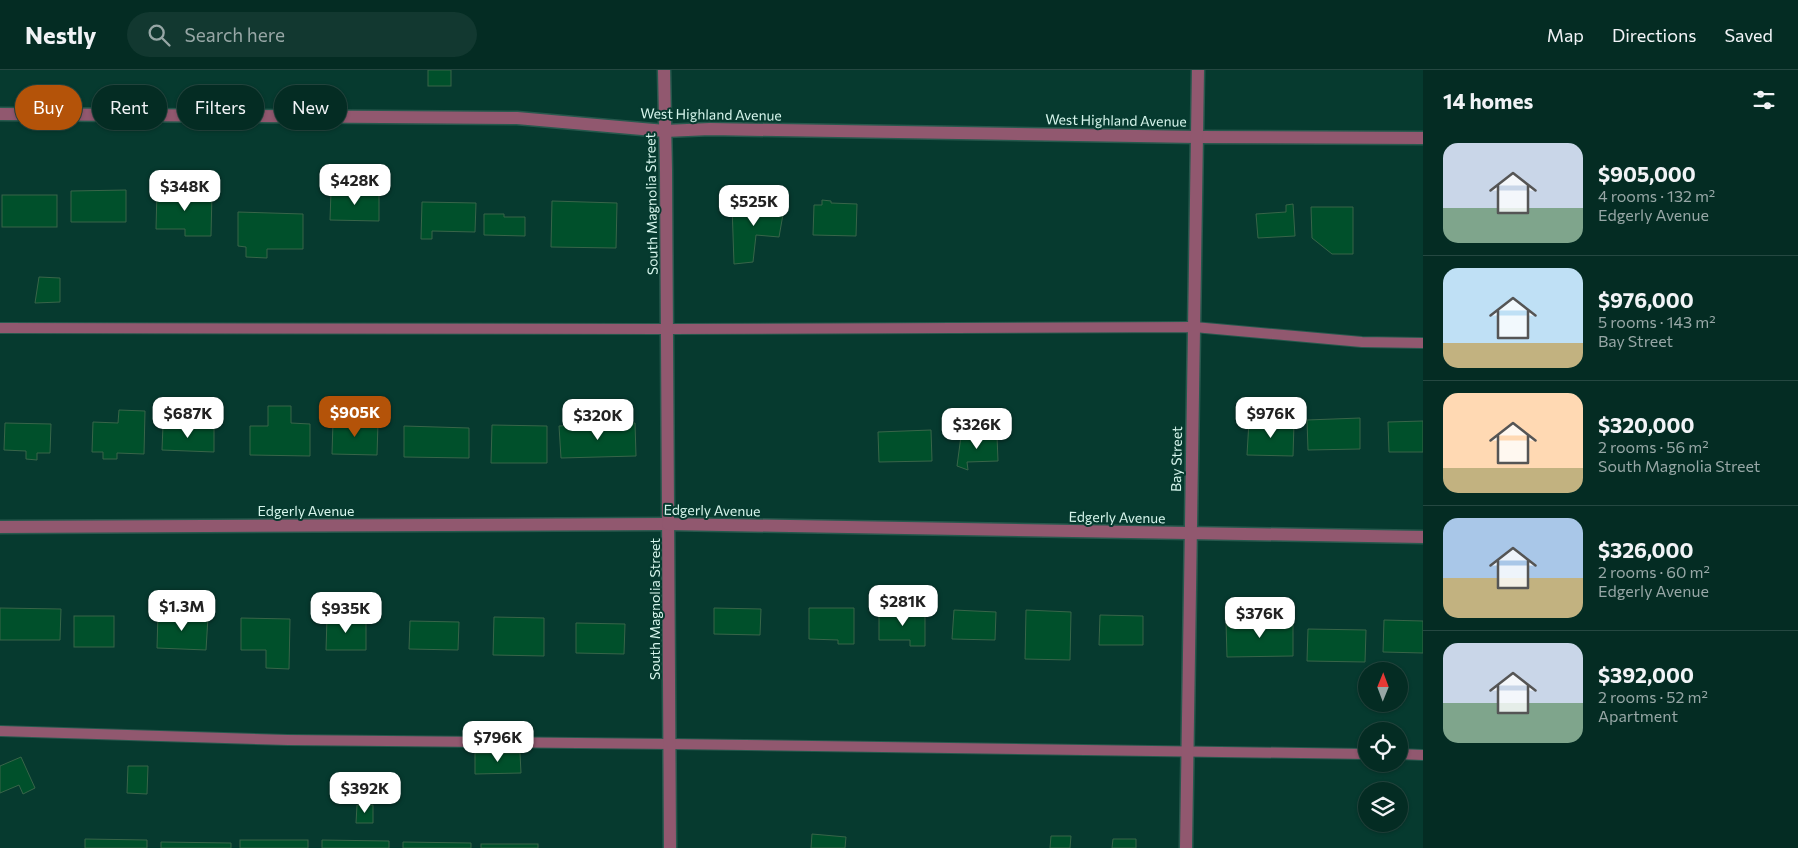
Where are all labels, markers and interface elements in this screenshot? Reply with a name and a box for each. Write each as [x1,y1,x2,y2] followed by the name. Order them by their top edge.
[127,12,477,57] search box
[25,20,97,49] text: Nestly
[145,21,173,49] icon: search
[185,23,285,46] text: Search here
[1547,24,1584,46] text: Map
[1612,24,1696,46] text: Directions
[1724,24,1773,46] text: Saved
[15,85,82,130] chip: Buy
[92,85,167,130] chip: Rent
[177,85,264,130] chip: Filters
[274,85,347,130] chip: New
[1750,86,1778,114] icon: filters
[1443,88,1533,113] text: 14 homes
[640,104,782,124] street label: West Highland Avenue
[1045,110,1187,130] street label: West Highland Avenue
[641,133,661,275] street label: South Magnolia Street
[1598,161,1696,186] text: $905,000
[1483,163,1543,223] icon: home
[320,164,390,206] pin: $428K
[150,170,220,212] pin: $348K
[331,170,379,189] text: $428K
[160,176,210,195] text: $348K
[719,184,789,227] pin: $525K
[1598,186,1715,205] text: 4 rooms · 132 m²
[730,191,778,210] text: $525K
[1598,205,1709,224] text: Edgerly Avenue
[1598,287,1694,312] text: $976,000
[1483,288,1543,348] icon: home
[1598,312,1716,331] text: 5 rooms · 143 m²
[1598,331,1673,350] text: Bay Street
[153,396,223,439] pin: $687K
[320,396,390,438] pin: $905K
[1236,396,1306,439] pin: $976K
[563,398,633,441] pin: $320K
[330,402,380,421] text: $905K
[164,403,212,422] text: $687K
[1247,403,1295,422] text: $976K
[573,405,623,424] text: $320K
[942,408,1012,450] pin: $326K
[1598,412,1694,437] text: $320,000
[1483,413,1543,473] icon: home
[953,414,1001,433] text: $326K
[1167,426,1185,492] street label: Bay Street
[1598,437,1709,456] text: 2 rooms · 56 m²
[1598,456,1760,475] text: South Magnolia Street
[663,501,761,519] street label: Edgerly Avenue
[258,502,354,519] street label: Edgerly Avenue
[1068,508,1166,526] street label: Edgerly Avenue
[1598,537,1693,562] text: $326,000
[646,538,663,680] street label: South Magnolia Street
[1483,538,1543,598] icon: home
[1598,562,1710,581] text: 2 rooms · 60 m²
[1598,581,1709,600] text: Edgerly Avenue
[868,584,938,627] pin: $281K
[147,590,217,632] pin: $1.3M
[880,591,926,610] text: $281K
[311,592,381,634] pin: $935K
[159,596,205,615] text: $1.3M
[1225,596,1295,639] pin: $376K
[322,598,370,617] text: $935K
[1236,603,1284,622] text: $376K
[1358,662,1408,712] north arrow
[1358,662,1408,832] map controls
[1598,662,1694,687] text: $392,000
[1483,663,1543,723] icon: home
[1598,687,1708,706] text: 2 rooms · 52 m²
[1598,706,1678,725] text: Apartment
[463,720,533,763] pin: $796K
[1358,722,1408,772] button: locate
[474,727,522,746] text: $796K
[330,772,400,814] pin: $392K
[341,778,389,797] text: $392K
[1358,782,1408,832] button: layers

